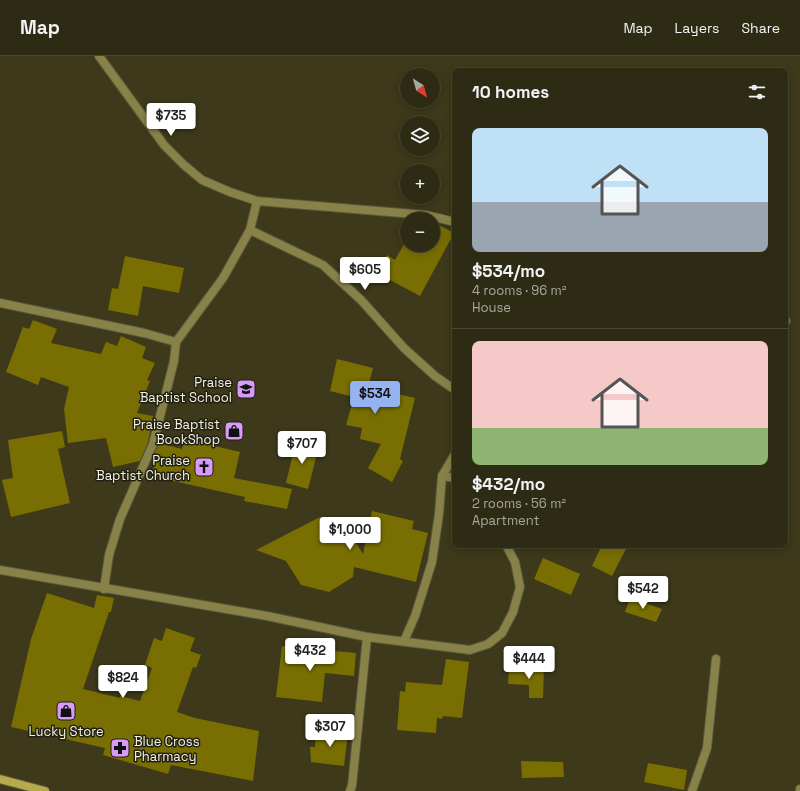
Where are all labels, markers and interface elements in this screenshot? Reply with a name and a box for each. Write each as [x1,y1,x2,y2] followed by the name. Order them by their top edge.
[20,15,60,40] text: Map
[623,19,653,37] text: Map
[675,19,719,37] text: Layers
[741,19,780,37] text: Share
[400,68,440,108] north arrow
[400,68,440,252] map controls
[472,81,549,103] text: 10 homes
[746,81,768,103] icon: filters
[147,103,195,137] pin: $735
[156,107,186,124] text: $735
[400,116,440,156] button: layers
[584,154,656,226] icon: home
[400,164,440,204] button: +
[400,212,440,252] button: −
[341,257,389,291] pin: $605
[472,260,545,282] text: $534/mo
[349,261,381,278] text: $605
[472,282,567,299] text: 4 rooms · 96 m²
[472,299,511,316] text: House
[584,367,656,439] icon: home
[140,374,232,406] place label: Praise Baptist School
[235,378,257,400] school or university icon: Praise Baptist School
[351,381,399,415] pin: $534
[359,385,391,402] text: $534
[133,416,220,448] place label: Praise Baptist BookShop
[223,420,245,442] shop icon: Praise Baptist BookShop
[278,431,326,465] pin: $707
[287,435,317,452] text: $707
[96,452,190,484] place label: Praise Baptist Church
[193,456,215,478] church icon: Praise Baptist Church
[472,473,545,495] text: $432/mo
[472,495,566,512] text: 2 rooms · 56 m²
[472,512,540,529] text: Apartment
[317,517,383,551] pin: $1,000
[329,521,371,538] text: $1,000
[619,576,667,610] pin: $542
[627,580,659,597] text: $542
[286,638,334,672] pin: $432
[294,642,326,659] text: $432
[505,646,553,680] pin: $444
[513,650,545,667] text: $444
[99,665,147,699] pin: $824
[107,669,139,686] text: $824
[55,700,77,722] shop icon: Lucky Store
[306,714,354,748] pin: $307
[314,718,346,735] text: $307
[28,723,104,740] place label: Lucky Store
[134,733,200,765] place label: Blue Cross Pharmacy
[109,737,131,759] pharmacy icon: Blue Cross Pharmacy

